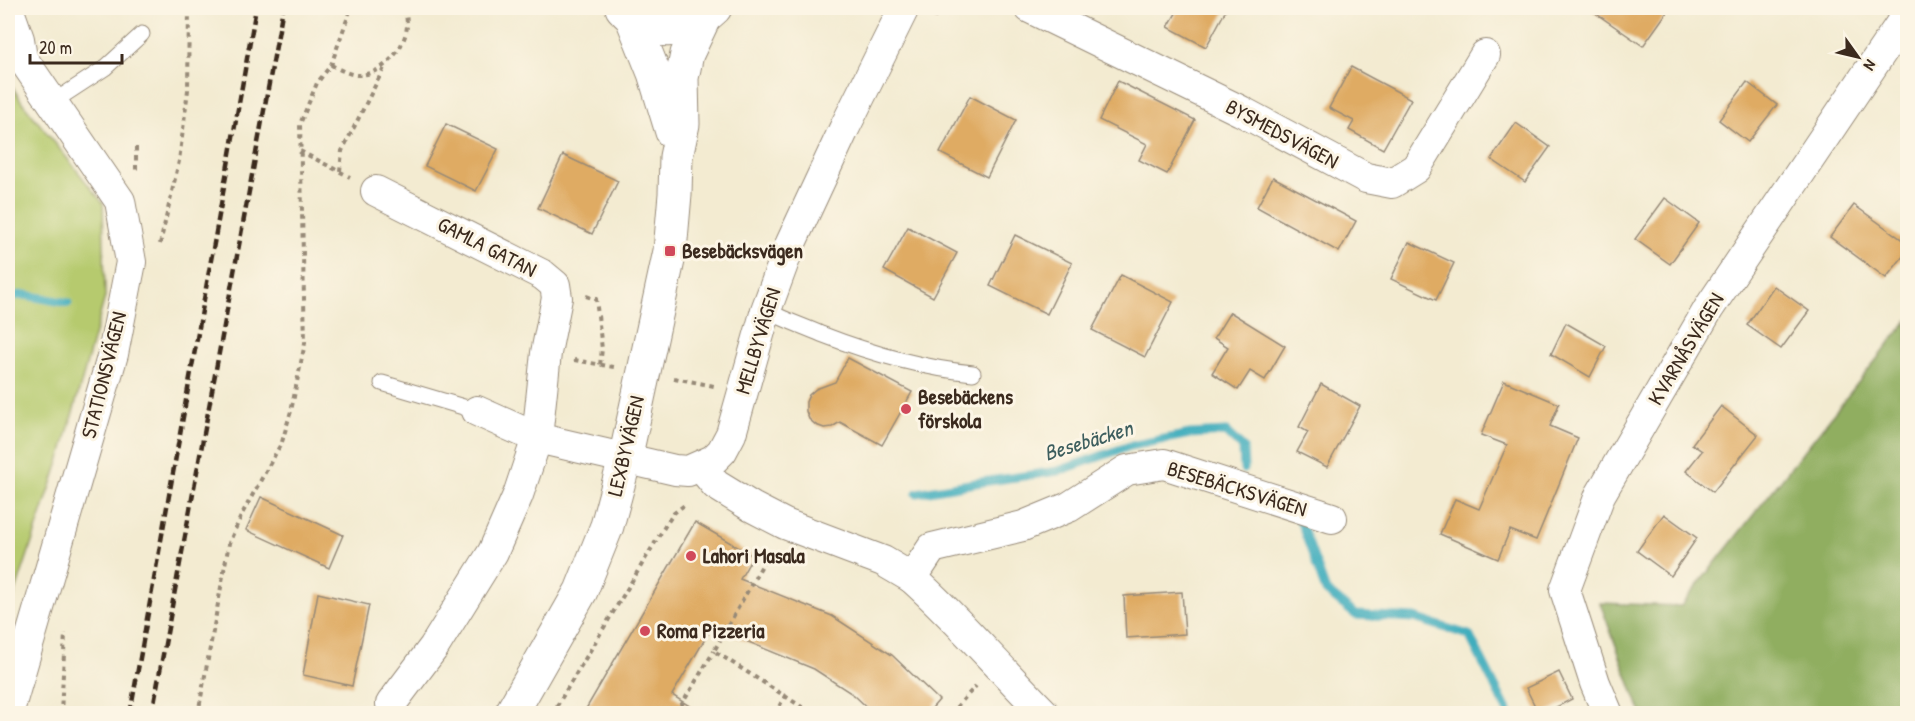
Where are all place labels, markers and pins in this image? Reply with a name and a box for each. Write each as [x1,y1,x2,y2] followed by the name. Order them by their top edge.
[682,236,803,266] place label: Besebäcksvägen
[663,244,677,258] marker: Besebäcksvägen
[918,382,1013,435] place label: Besebäckens förskola
[899,402,913,416] marker: Besebäckens förskola
[703,541,806,570] place label: Lahori Masala
[684,549,698,563] marker: Lahori Masala
[657,616,765,645] place label: Roma Pizzeria
[638,624,652,638] marker: Roma Pizzeria

